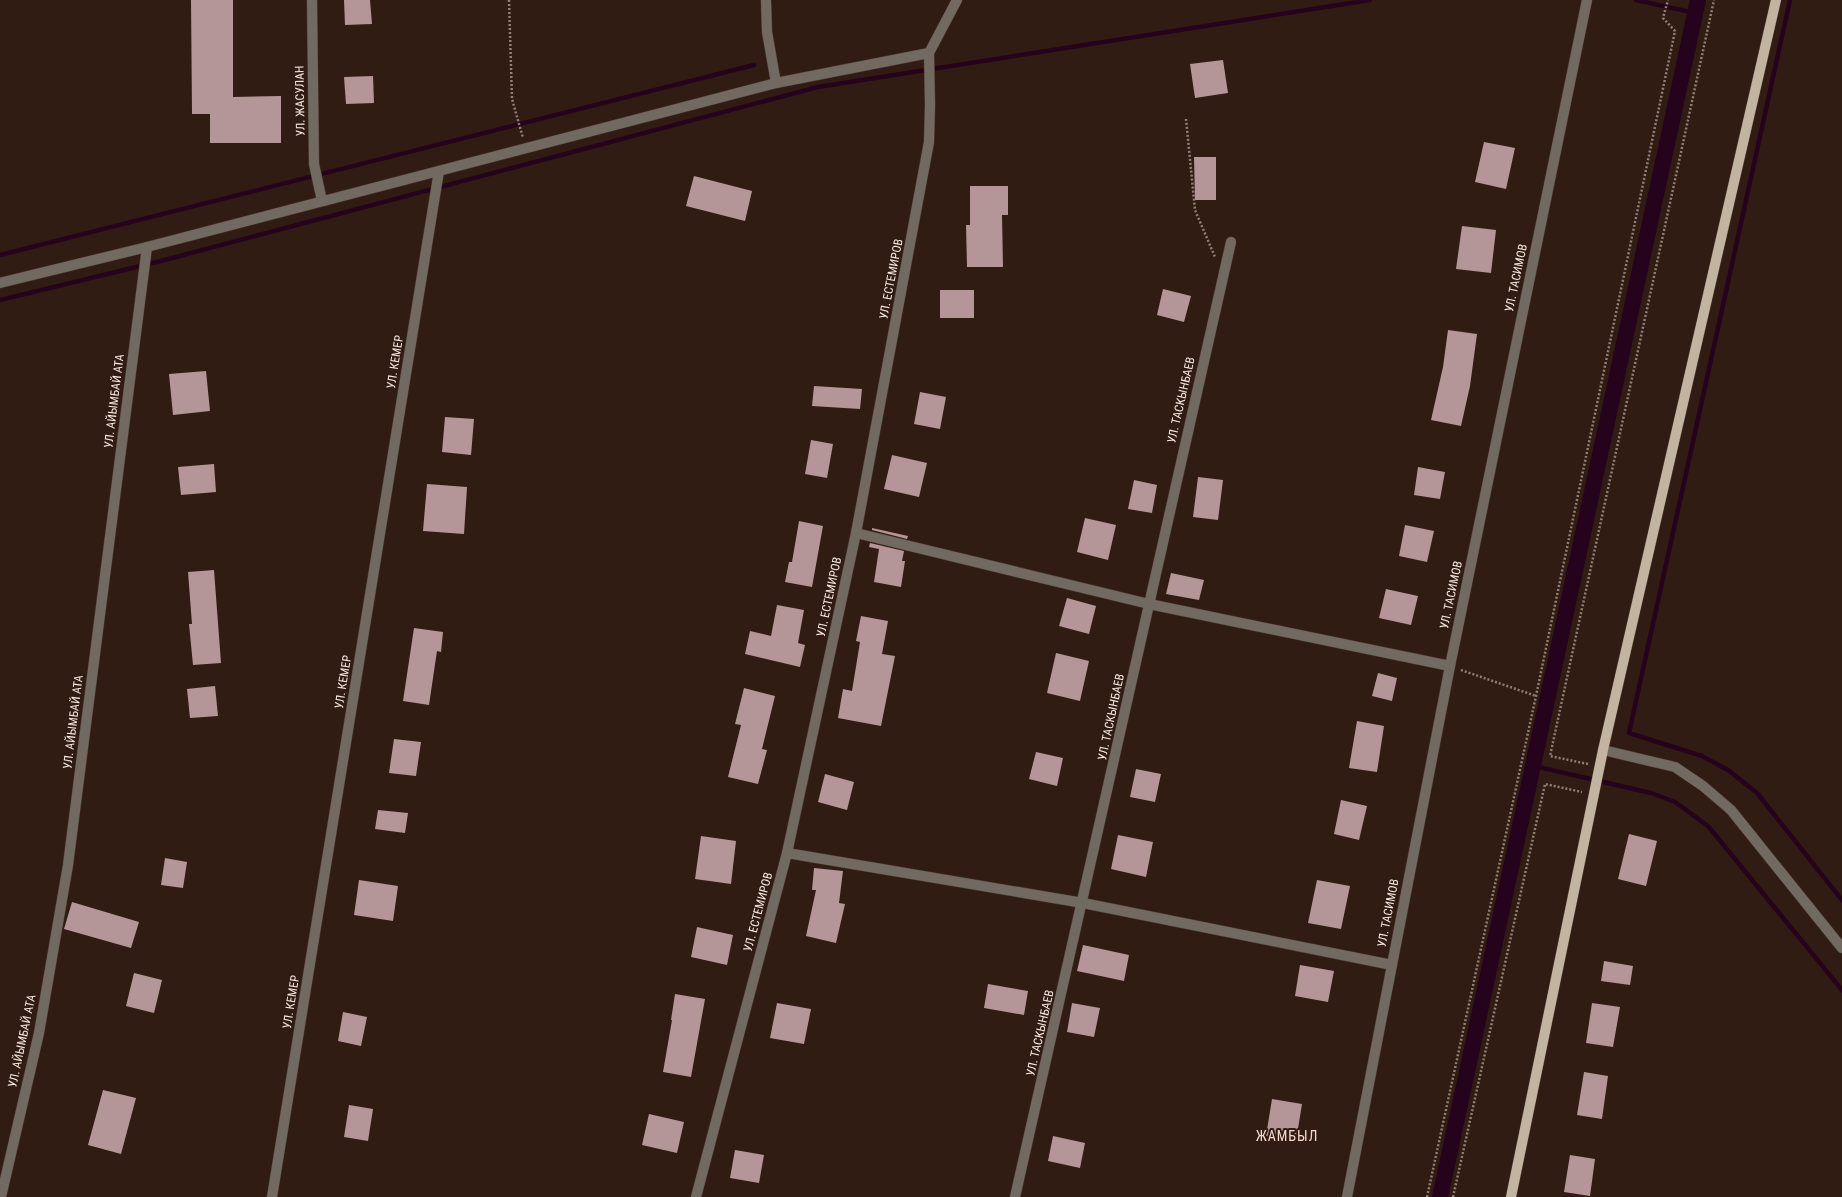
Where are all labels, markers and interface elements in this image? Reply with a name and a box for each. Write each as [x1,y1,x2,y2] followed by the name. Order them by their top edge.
[292,65,308,137] street label: УЛ. ЖАСУЛАН
[876,238,906,320] street label: УЛ. ЕСТЕМИРОВ
[1502,243,1530,313] street label: УЛ. ТАСИМОВ
[384,334,406,390] street label: УЛ. КЕМЕР
[100,353,127,449] street label: УЛ. АЙЫМБАЙ АТА
[1164,356,1198,444] street label: УЛ. ТАСКЫНБАЕВ
[814,556,844,638] street label: УЛ. ЕСТЕМИРОВ
[1437,560,1465,630] street label: УЛ. ТАСИМОВ
[332,654,354,710] street label: УЛ. КЕМЕР
[1095,672,1127,762] street label: УЛ. ТАСКЫНБАЕВ
[59,674,86,770] street label: УЛ. АЙЫМБАЙ АТА
[741,871,775,953] street label: УЛ. ЕСТЕМИРОВ
[1375,878,1401,948] street label: УЛ. ТАСИМОВ
[280,974,302,1030] street label: УЛ. КЕМЕР
[1023,989,1057,1077] street label: УЛ. ТАСКЫНБАЕВ
[4,993,39,1089] street label: УЛ. АЙЫМБАЙ АТА
[1256,1128,1318,1144] district label: ЖАМБЫЛ

